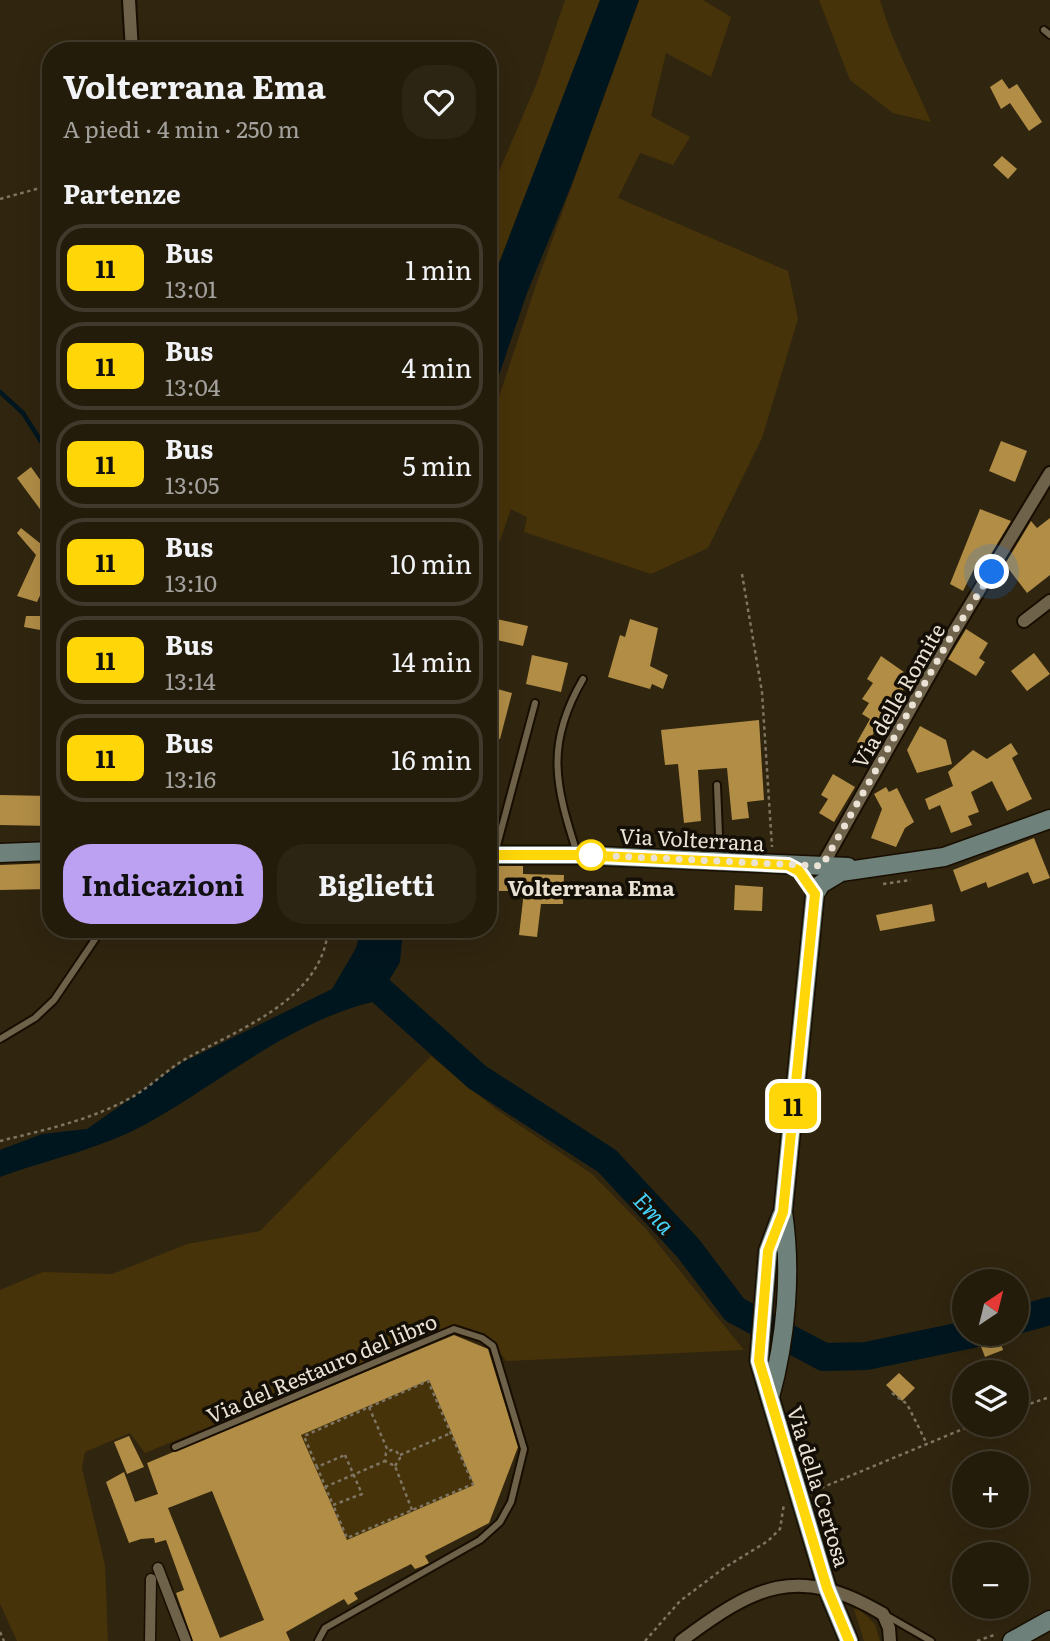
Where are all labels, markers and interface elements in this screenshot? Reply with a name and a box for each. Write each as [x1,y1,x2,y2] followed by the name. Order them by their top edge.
[63,60,326,109] text: Volterrana Ema
[402,65,476,139] button: heart
[63,111,300,145] text: A piedi · 4 min · 250 m
[63,173,181,212] text: Partenze
[165,232,213,271] text: Bus
[405,249,472,288] text: 1 min
[96,250,115,285] text: 11
[165,271,217,305] text: 13:01
[165,330,213,369] text: Bus
[401,347,472,386] text: 4 min
[96,348,115,383] text: 11
[165,369,220,403] text: 13:04
[165,428,213,467] text: Bus
[403,445,472,484] text: 5 min
[96,446,115,481] text: 11
[165,467,219,501] text: 13:05
[165,526,213,565] text: Bus
[390,543,472,582] text: 10 min
[96,544,115,579] text: 11
[974,554,1009,589] your location
[165,565,217,599] text: 13:10
[843,617,951,773] street label: Via delle Romite
[165,624,213,663] text: Bus
[392,641,472,680] text: 14 min
[96,642,115,677] text: 11
[165,663,216,697] text: 13:14
[165,722,213,761] text: Bus
[391,739,472,778] text: 16 min
[96,740,115,775] text: 11
[165,761,216,795] text: 13:16
[619,819,766,857] street label: Via Volterrana
[576,840,606,870] marker: Volterrana Ema
[63,844,263,924] button: Indicazioni
[277,844,476,924] button: Biglietti
[507,871,675,902] place label: Volterrana Ema
[762,1083,824,1129] line badge: 11
[783,1088,803,1123] text: 11
[627,1183,683,1241] water label: Ema
[952,1269,1029,1346] north arrow
[952,1269,1029,1619] map controls
[201,1304,441,1430] street label: Via del Restauro del libro
[952,1360,1029,1437] button: layers
[781,1402,859,1571] street label: Via della Certosa
[952,1451,1029,1528] button: +
[952,1542,1029,1619] button: −

